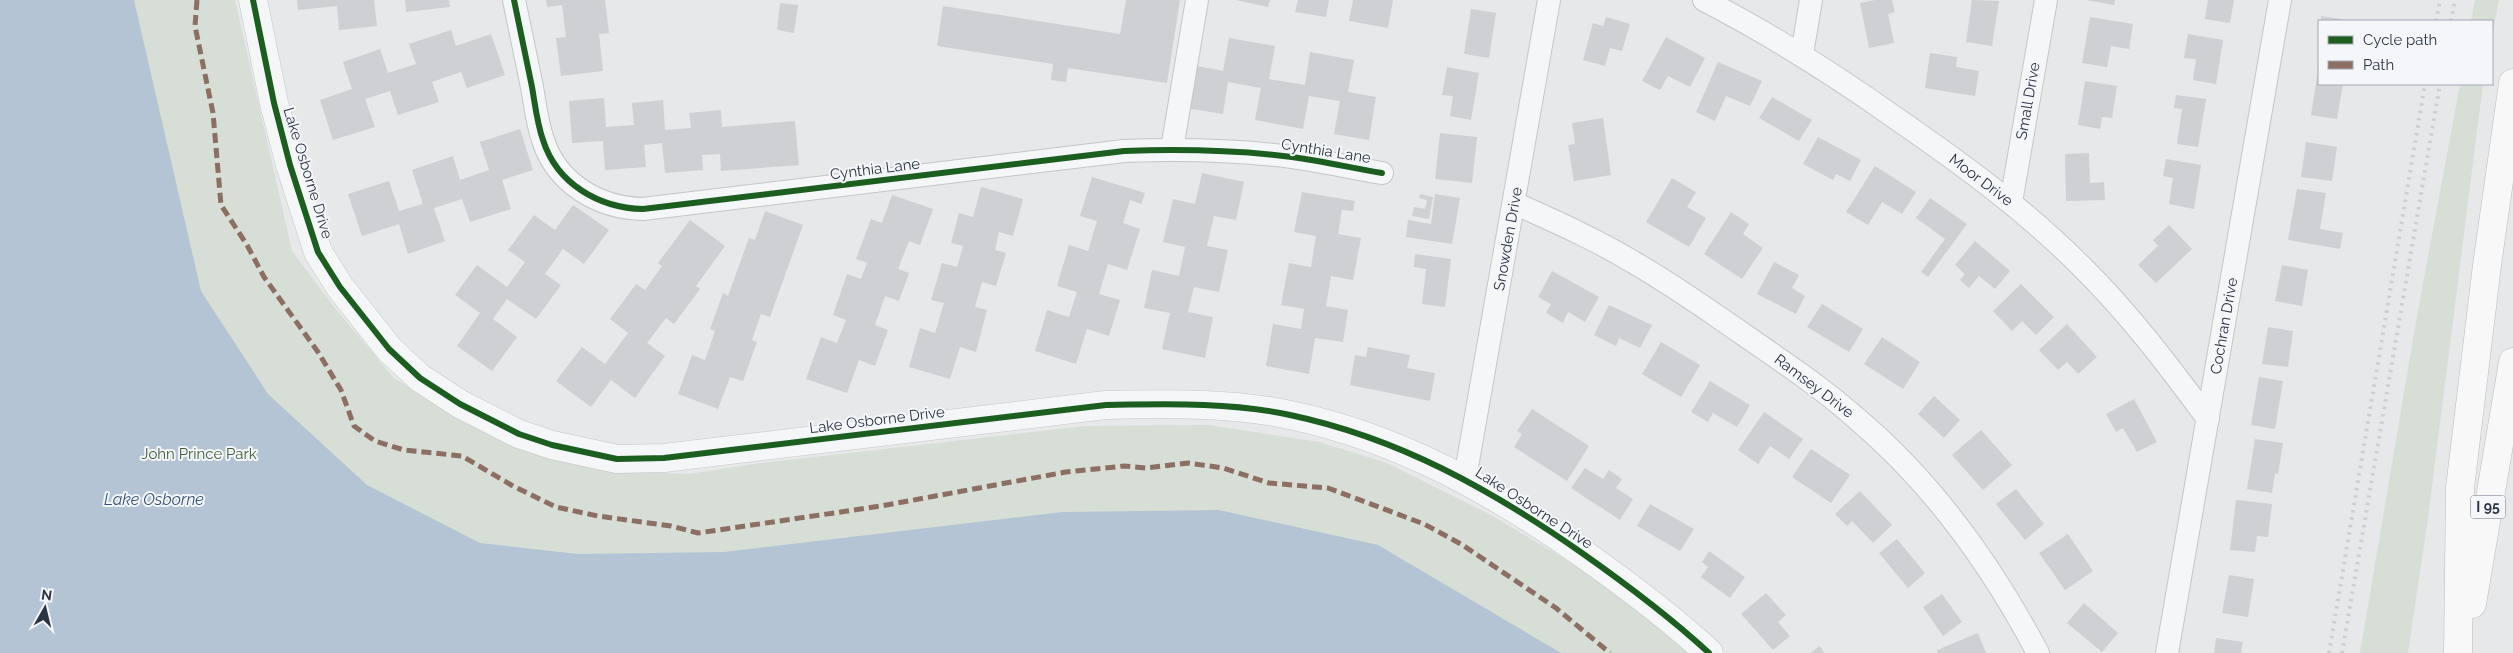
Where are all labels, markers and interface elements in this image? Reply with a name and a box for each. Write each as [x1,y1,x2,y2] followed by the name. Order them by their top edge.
[2318,20,2493,85] legend
[2363,31,2437,49] text: Cycle path
[2363,56,2394,74] text: Path
[2012,61,2044,141] street label: Small Drive
[279,105,337,241] street label: Lake Osborne Drive
[1280,135,1372,167] street label: Cynthia Lane
[1945,150,2017,210] street label: Moor Drive
[829,155,921,183] street label: Cynthia Lane
[1490,186,1526,292] street label: Snowden Drive
[2207,276,2241,376] street label: Cochran Drive
[1771,350,1857,422] street label: Ramsey Drive
[808,403,946,437] street label: Lake Osborne Drive
[141,445,257,463] park label: John Prince Park
[1472,463,1596,553] street label: Lake Osborne Drive
[104,490,204,509] water label: Lake Osborne
[2470,496,2506,518] road number: I 95
[20,583,70,633] north arrow
[40,586,53,604] text: N

